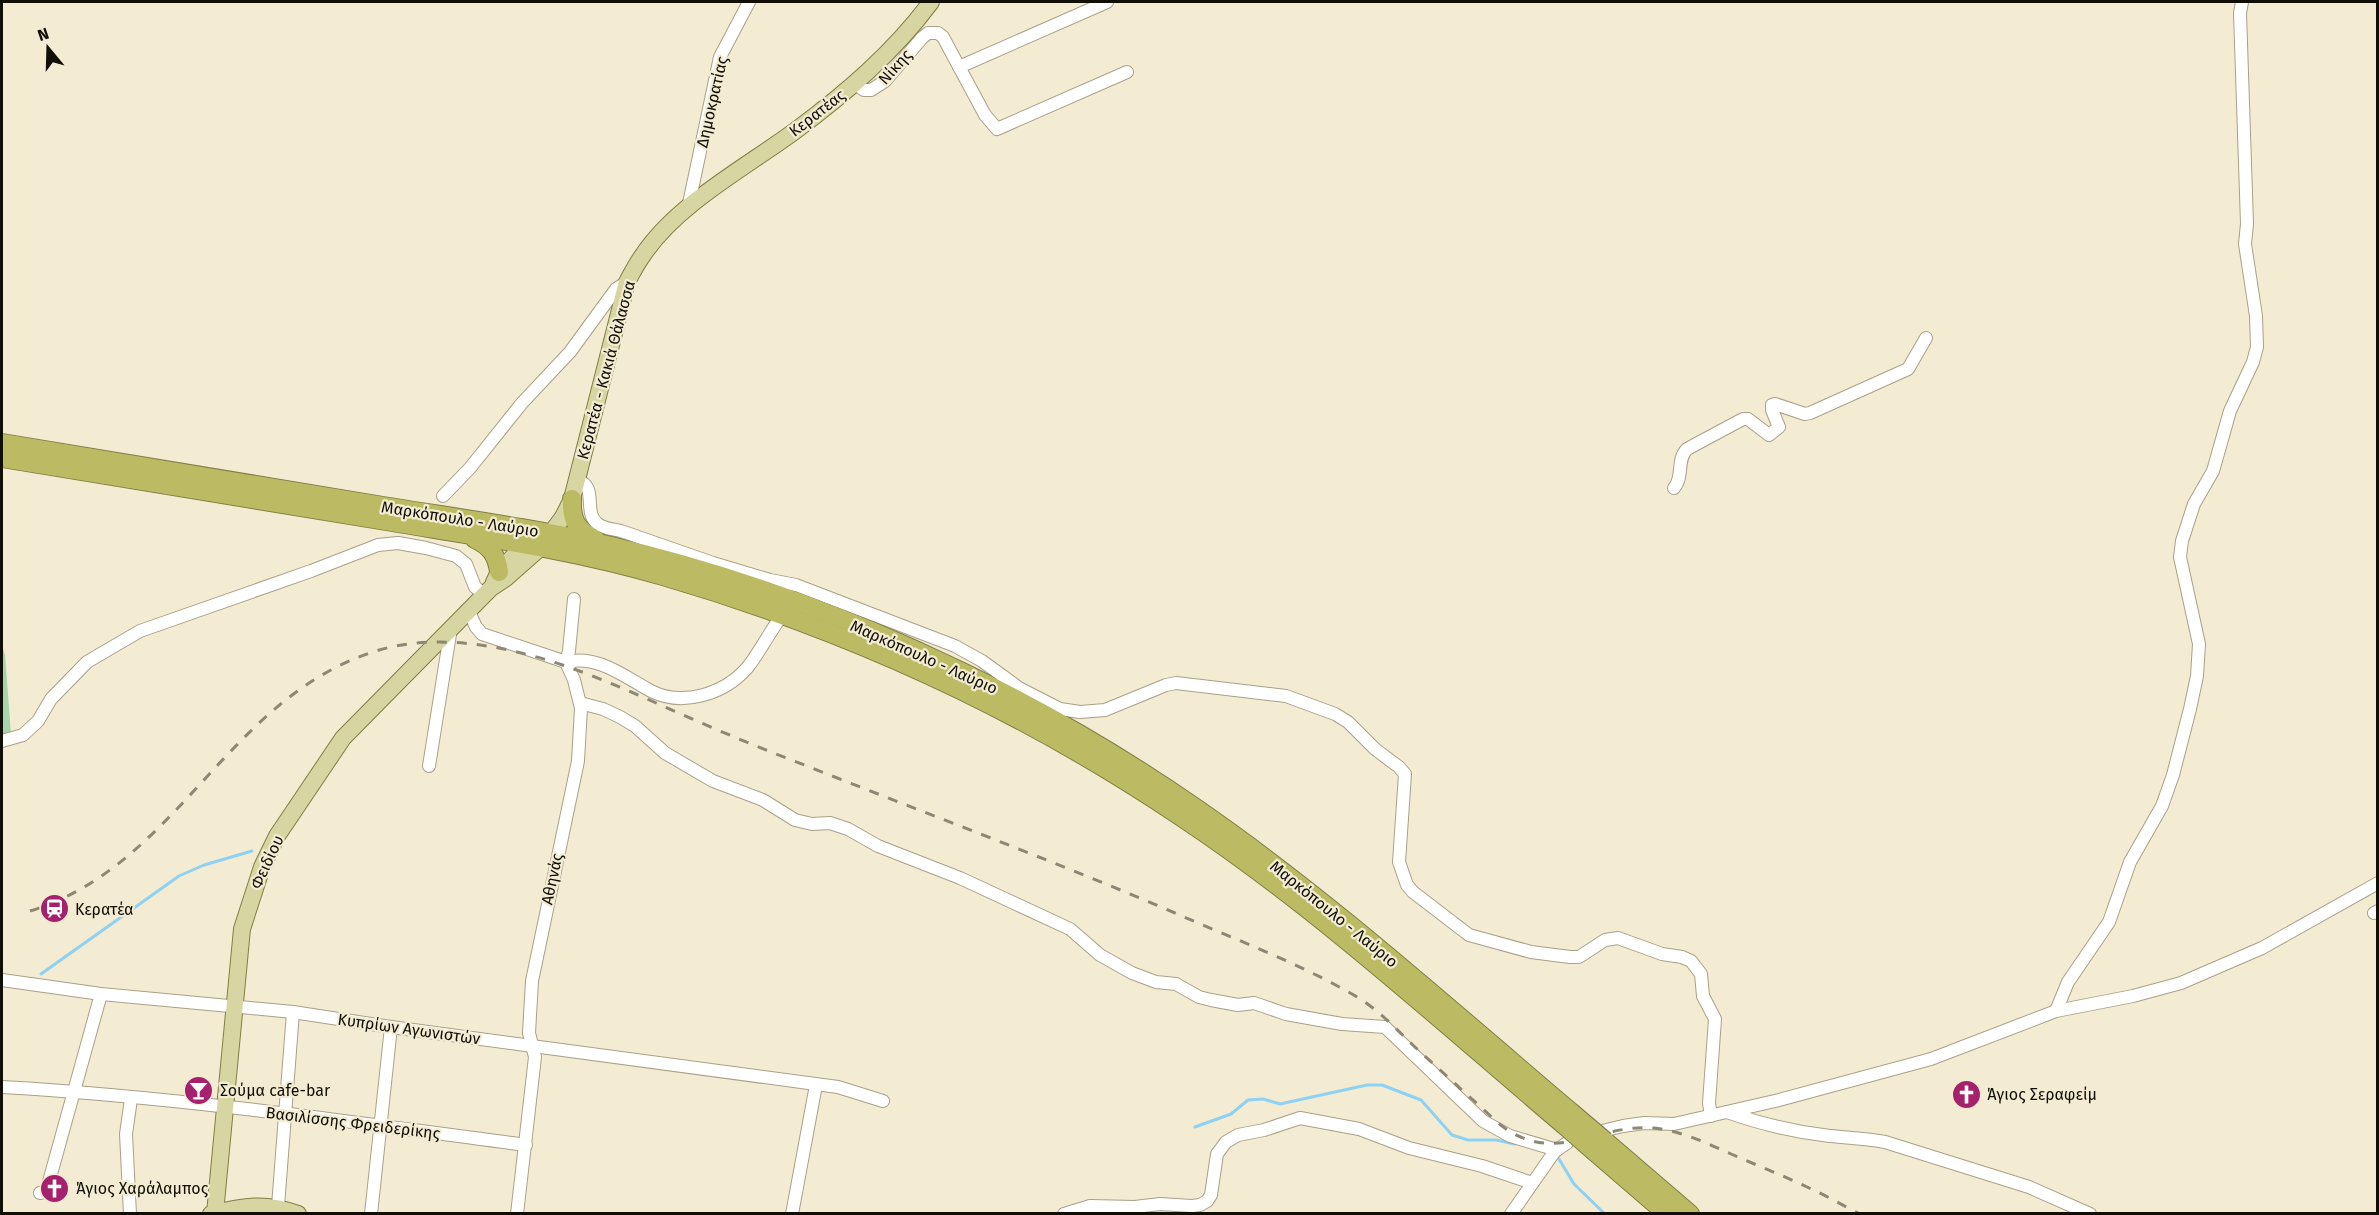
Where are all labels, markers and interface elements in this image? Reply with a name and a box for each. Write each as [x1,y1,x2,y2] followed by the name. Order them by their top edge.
[18,18,78,78] north arrow
[35,24,51,45] text: N
[874,45,916,89] street label: Νίκης
[692,54,732,149] street label: Δημοκρατίας
[785,85,849,141] street label: Κερατέας
[573,278,639,462] street label: Κερατέα - Κακιά Θάλασσα
[380,497,540,541] street label: Μαρκόπουλο - Λαύριο
[847,616,1001,698] street label: Μαρκόπουλο - Λαύριο
[246,832,288,892] street label: Φειδίου
[537,851,567,906] street label: Αθηνάς
[1266,857,1402,971] street label: Μαρκόπουλο - Λαύριο
[38,893,70,925] station icon: Κερατέα
[75,900,134,919] place label: Κερατέα
[337,1010,482,1048] street label: Κυπρίων Αγωνιστών
[183,1074,215,1106] bar icon: Σούμα cafe-bar
[1950,1078,1982,1110] church icon: Άγιος Σεραφείμ
[220,1081,331,1100] place label: Σούμα cafe-bar
[1987,1085,2097,1104] place label: Άγιος Σεραφείμ
[265,1103,442,1143] street label: Βασιλίσσης Φρειδερίκης
[39,1172,71,1204] church icon: Άγιος Χαράλαμπος
[76,1179,209,1198] place label: Άγιος Χαράλαμπος

